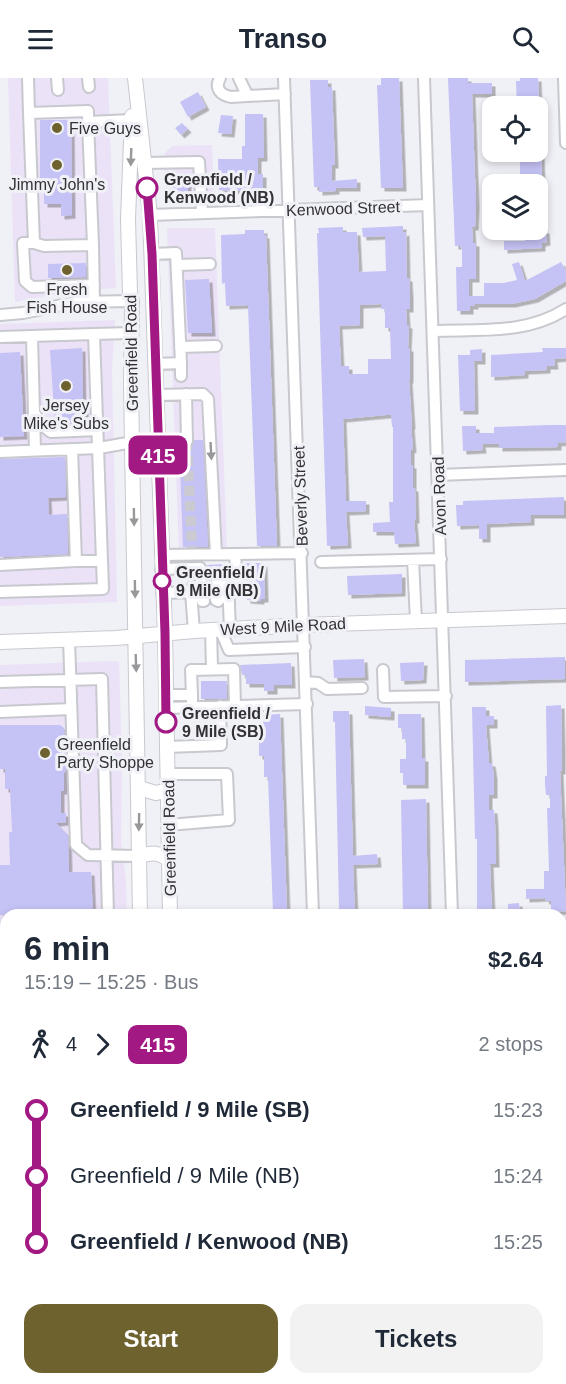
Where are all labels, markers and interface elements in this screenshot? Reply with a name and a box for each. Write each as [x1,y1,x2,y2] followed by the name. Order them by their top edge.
[24,23,57,56] icon: menu
[509,23,542,56] icon: search
[239,24,327,54] text: Transo
[482,96,548,240] map controls
[482,96,548,162] button: locate
[69,120,141,137] place label: Five Guys
[50,121,64,135] marker: Five Guys
[126,148,135,167] one-way arrow
[50,158,64,172] marker: Jimmy John's
[164,171,274,206] place label: Greenfield / Kenwood (NB)
[482,174,548,240] button: layers
[9,176,105,193] place label: Jimmy John's
[136,177,158,199] marker: Greenfield / Kenwood (NB)
[286,198,401,219] street label: Kenwood Street
[60,263,74,277] marker: Fresh Fish House
[27,281,108,316] place label: Fresh Fish House
[122,295,141,411] street label: Greenfield Road
[59,379,73,393] marker: Jersey Mike's Subs
[23,397,109,432] place label: Jersey Mike's Subs
[124,436,192,475] line badge: 415
[206,441,215,460] one-way arrow
[140,444,176,467] text: 415
[290,445,311,546] street label: Beverly Street
[430,456,449,536] street label: Avon Road
[129,507,138,526] one-way arrow
[176,564,265,599] place label: Greenfield / 9 Mile (NB)
[153,572,171,590] marker: Greenfield / 9 Mile (NB)
[130,579,139,598] one-way arrow
[220,615,346,638] street label: West 9 Mile Road
[132,653,141,672] one-way arrow
[182,705,271,740] place label: Greenfield / 9 Mile (SB)
[155,711,177,733] marker: Greenfield / 9 Mile (SB)
[57,736,154,771] place label: Greenfield Party Shoppe
[38,746,52,760] marker: Greenfield Party Shoppe
[160,780,179,896] street label: Greenfield Road
[134,813,144,832] one-way arrow
[24,930,110,967] text: 6 min
[488,947,543,972] text: $2.64
[24,971,199,993] text: 15:19 – 15:25 · Bus
[24,1028,57,1061] icon: walk
[86,1028,119,1061] icon: forward
[66,1033,77,1055] text: 4
[140,1033,175,1056] text: 415
[479,1033,543,1055] text: 2 stops
[70,1097,310,1122] text: Greenfield / 9 Mile (SB)
[493,1099,543,1121] text: 15:23
[70,1163,300,1188] text: Greenfield / 9 Mile (NB)
[493,1165,543,1187] text: 15:24
[70,1229,349,1254] text: Greenfield / Kenwood (NB)
[493,1231,543,1253] text: 15:25
[24,1304,278,1373] button: Start
[290,1304,543,1373] button: Tickets

